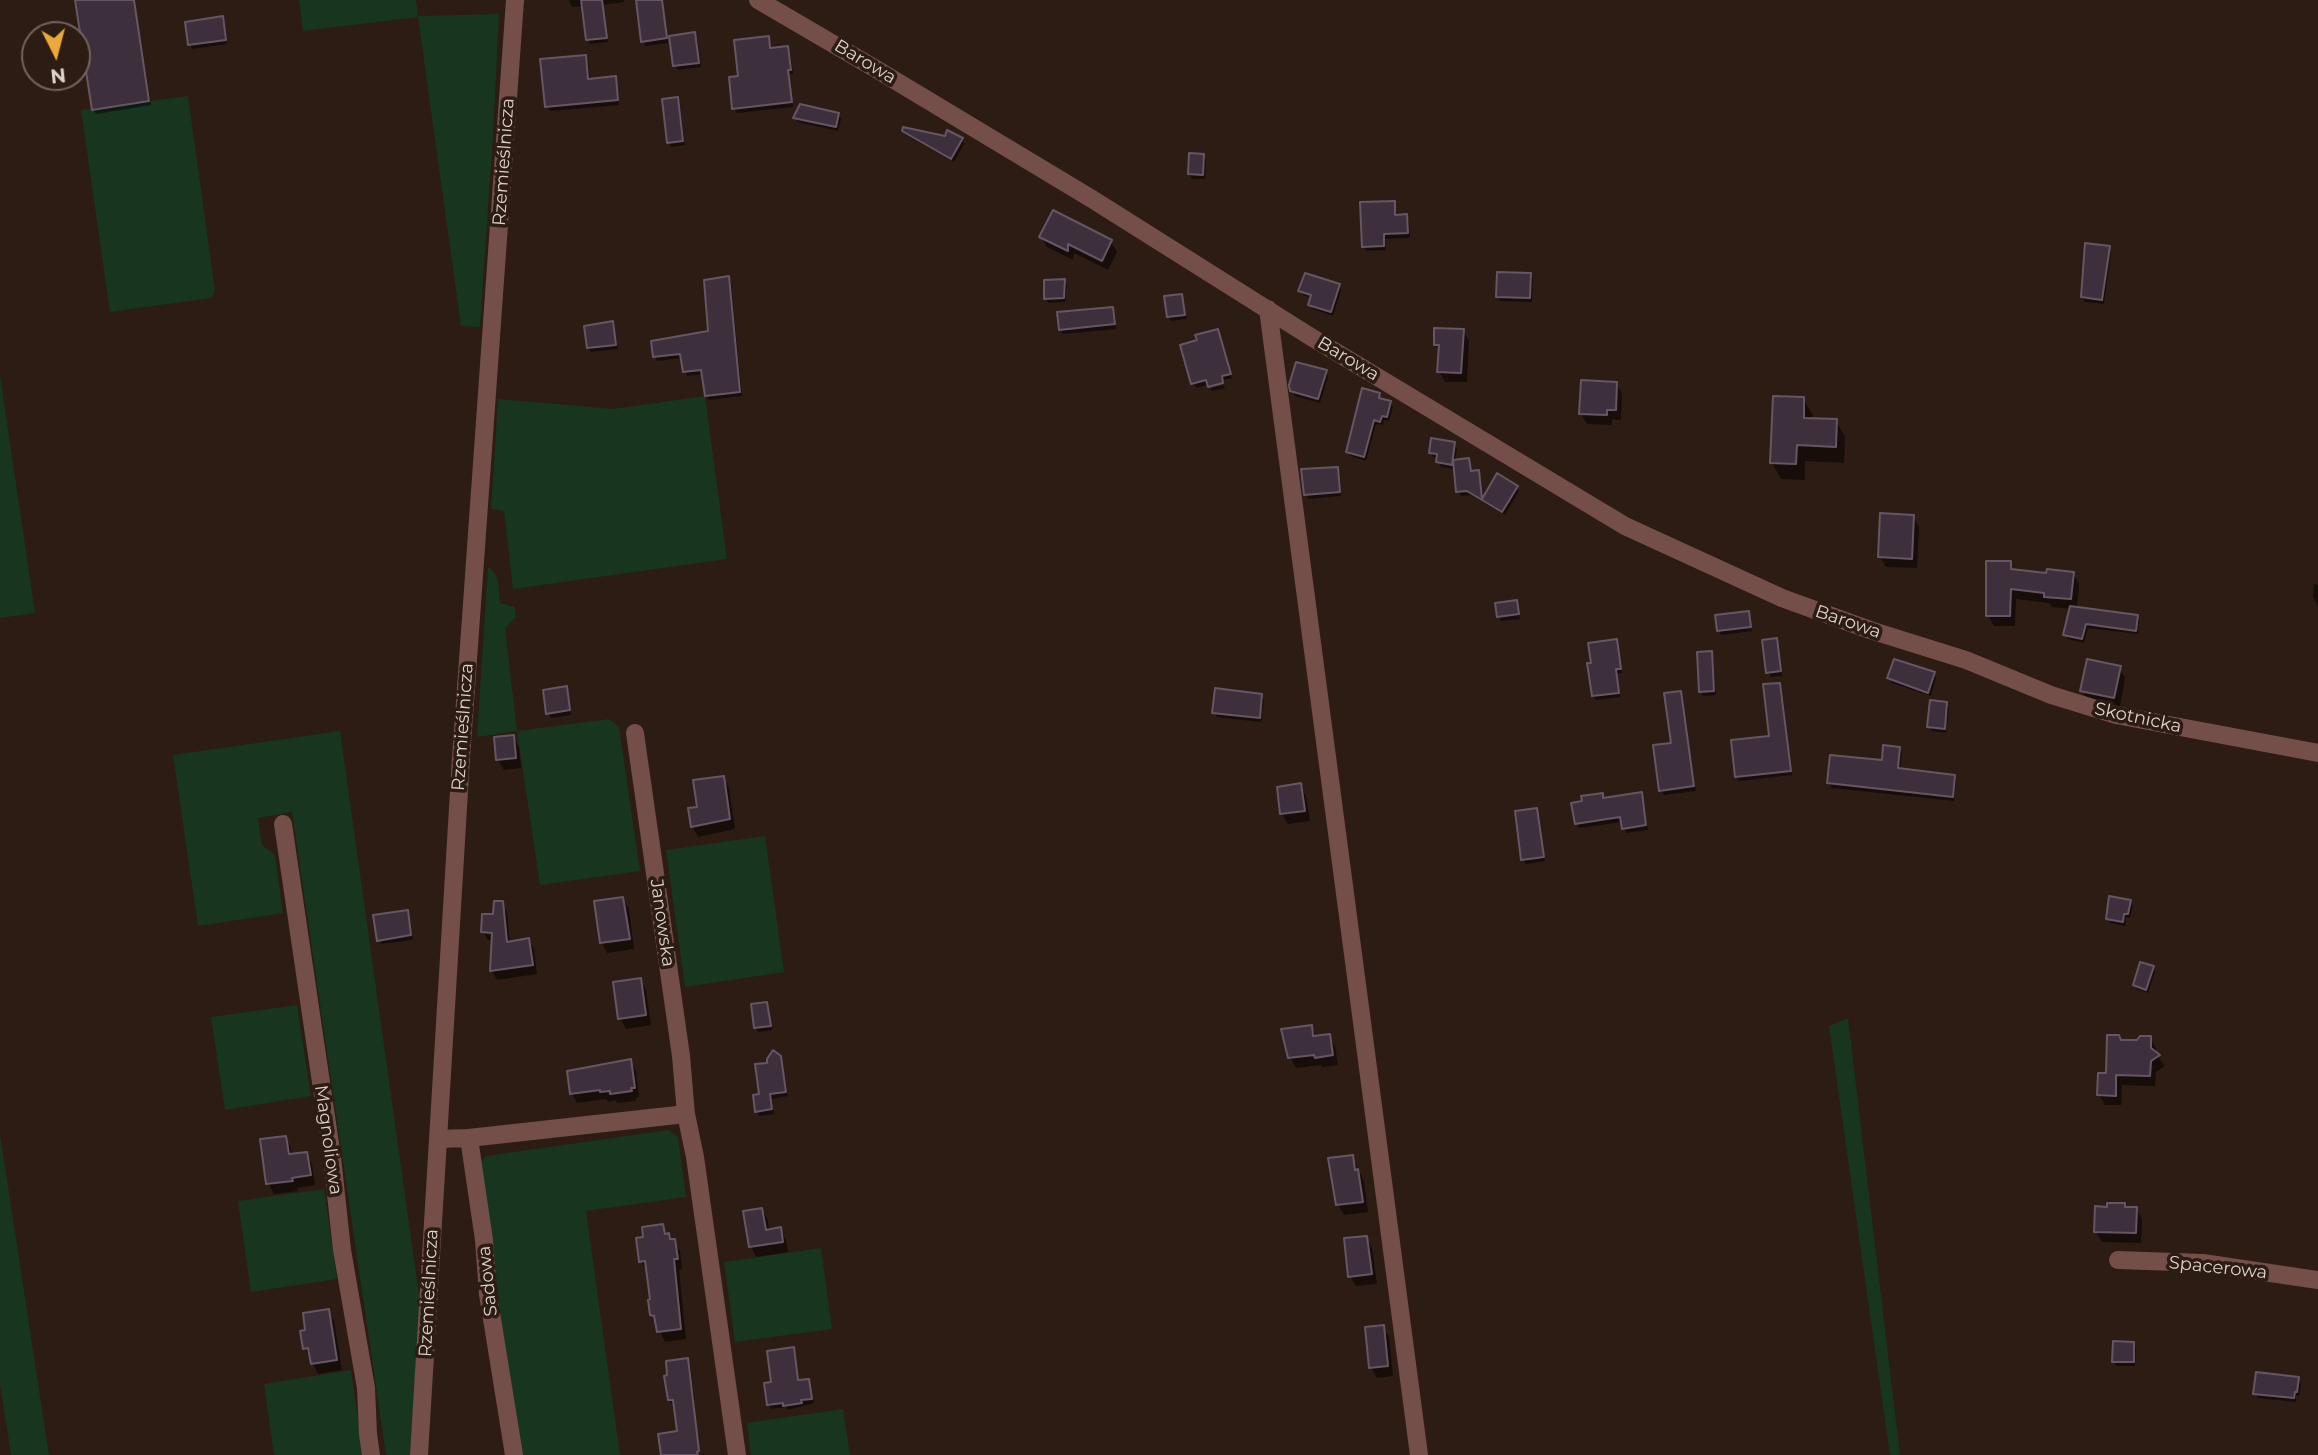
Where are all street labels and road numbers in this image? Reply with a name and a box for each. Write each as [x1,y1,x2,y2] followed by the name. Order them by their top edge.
[830,35,900,89] street label: Barowa
[489,97,519,227] street label: Rzemieślnicza
[1313,332,1383,386] street label: Barowa
[1812,601,1884,643] street label: Barowa
[448,662,478,792] street label: Rzemieślnicza
[2093,698,2183,738] street label: Skotnicka
[645,878,679,968] street label: Janowska
[310,1084,346,1196] street label: Magnoliowa
[415,1228,443,1358] street label: Rzemieślnicza
[474,1245,502,1317] street label: Sadowa
[2168,1252,2268,1284] street label: Spacerowa

